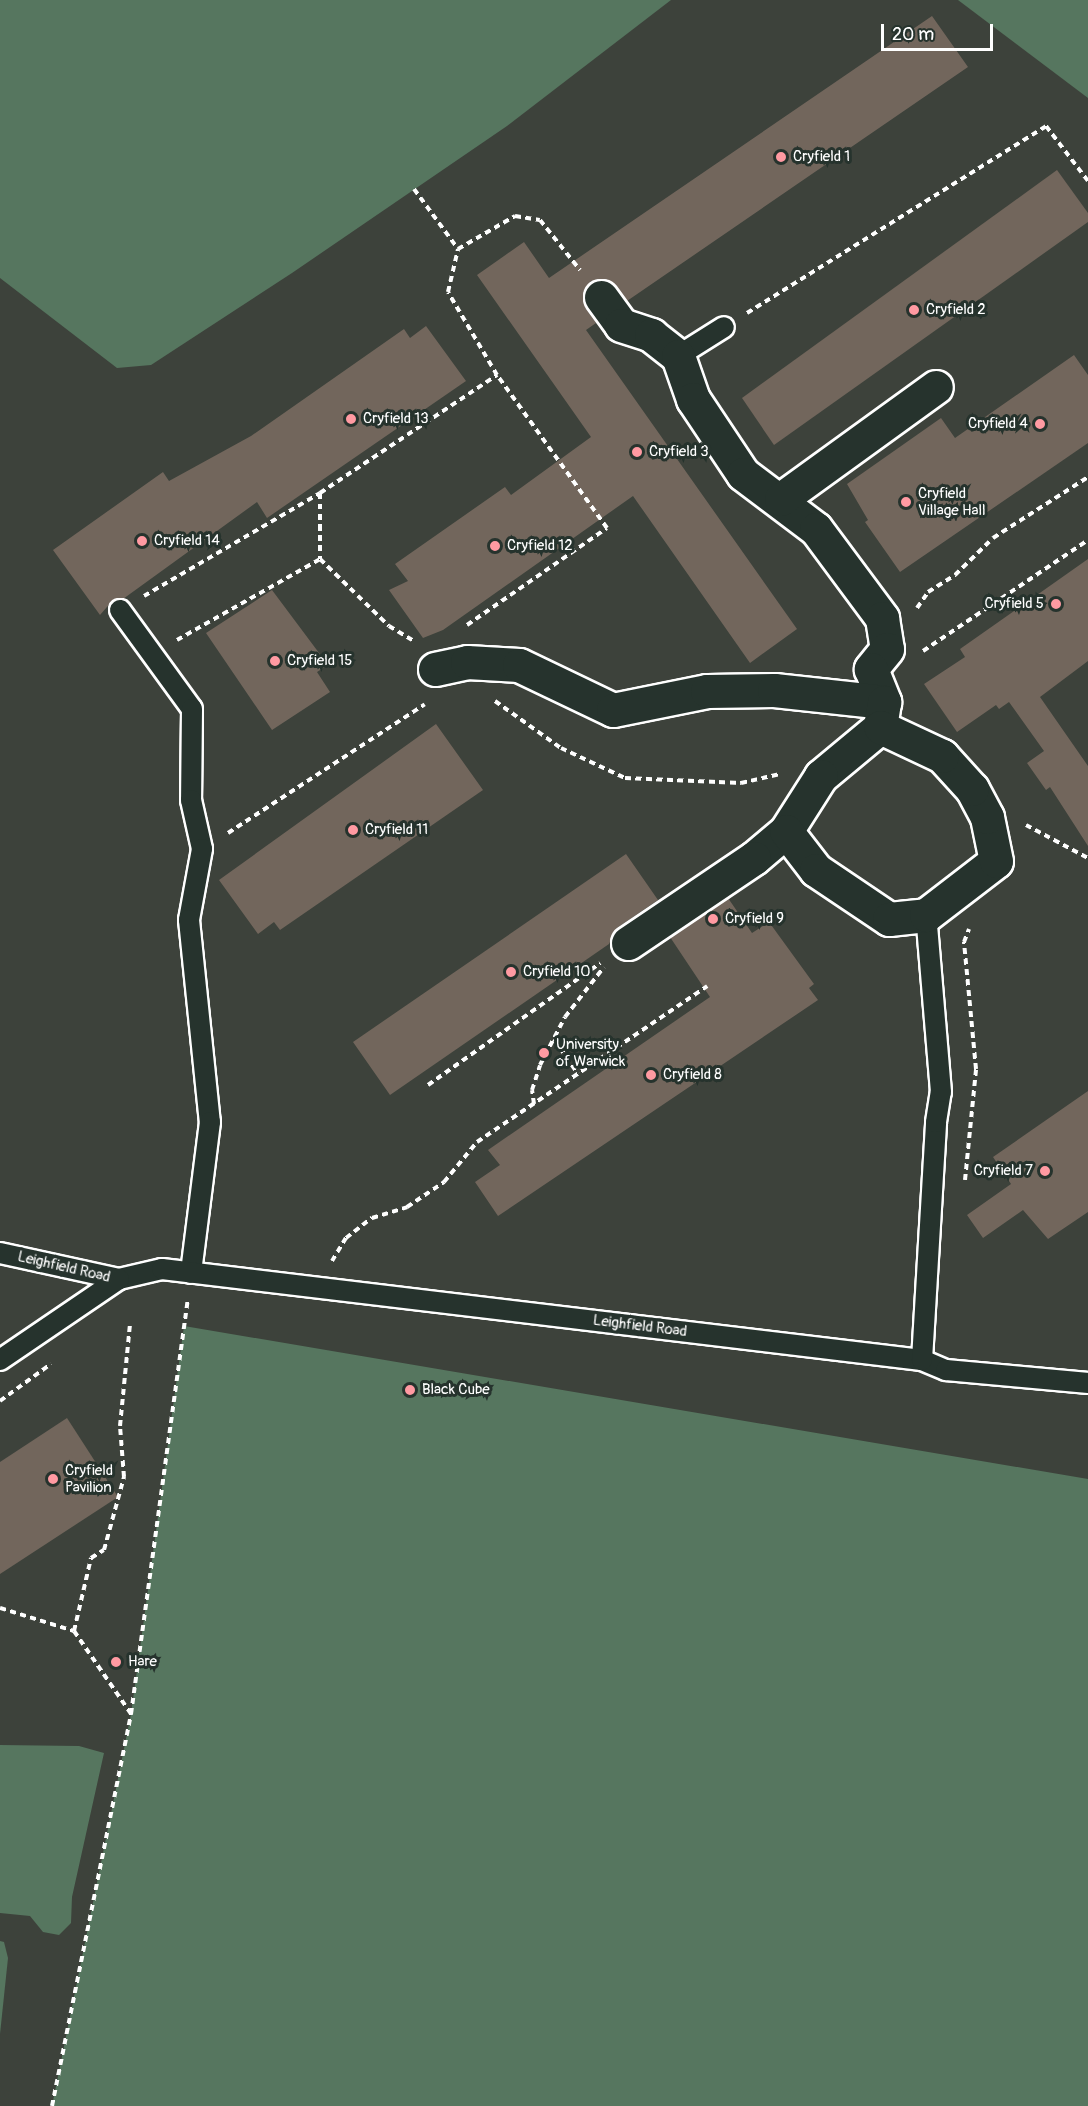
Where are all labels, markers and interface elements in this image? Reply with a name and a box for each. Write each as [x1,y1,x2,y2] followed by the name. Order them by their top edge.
[884,12,996,50] scale bar
[892,23,934,46] text: 20 m
[793,148,850,166] place label: Cryfield 1
[774,150,788,164] marker: Cryfield 1
[926,301,986,319] place label: Cryfield 2
[907,303,921,317] marker: Cryfield 2
[363,410,429,428] place label: Cryfield 13
[344,412,358,426] marker: Cryfield 13
[968,415,1028,433] place label: Cryfield 4
[1033,417,1047,431] marker: Cryfield 4
[649,443,709,461] place label: Cryfield 3
[630,445,644,459] marker: Cryfield 3
[918,484,986,519] place label: Cryfield Village Hall
[899,495,913,509] marker: Cryfield Village Hall
[154,532,220,550] place label: Cryfield 14
[135,534,149,548] marker: Cryfield 14
[507,537,573,555] place label: Cryfield 12
[488,539,502,553] marker: Cryfield 12
[985,595,1044,613] place label: Cryfield 5
[1049,597,1063,611] marker: Cryfield 5
[287,652,352,670] place label: Cryfield 15
[268,654,282,668] marker: Cryfield 15
[365,821,428,839] place label: Cryfield 11
[346,823,360,837] marker: Cryfield 11
[725,910,784,928] place label: Cryfield 9
[706,912,720,926] marker: Cryfield 9
[523,963,590,981] place label: Cryfield 10
[504,965,518,979] marker: Cryfield 10
[556,1035,625,1070] place label: University of Warwick
[537,1046,551,1060] marker: University of Warwick
[663,1066,722,1084] place label: Cryfield 8
[644,1068,658,1082] marker: Cryfield 8
[974,1162,1033,1180] place label: Cryfield 7
[1038,1164,1052,1178] marker: Cryfield 7
[16,1248,112,1286] street label: Leighfield Road
[592,1311,688,1341] street label: Leighfield Road
[422,1381,490,1399] place label: Black Cube
[403,1383,417,1397] marker: Black Cube
[65,1461,113,1496] place label: Cryfield Pavilion
[46,1472,60,1486] marker: Cryfield Pavilion
[128,1653,157,1671] place label: Hare
[109,1655,123,1669] marker: Hare

